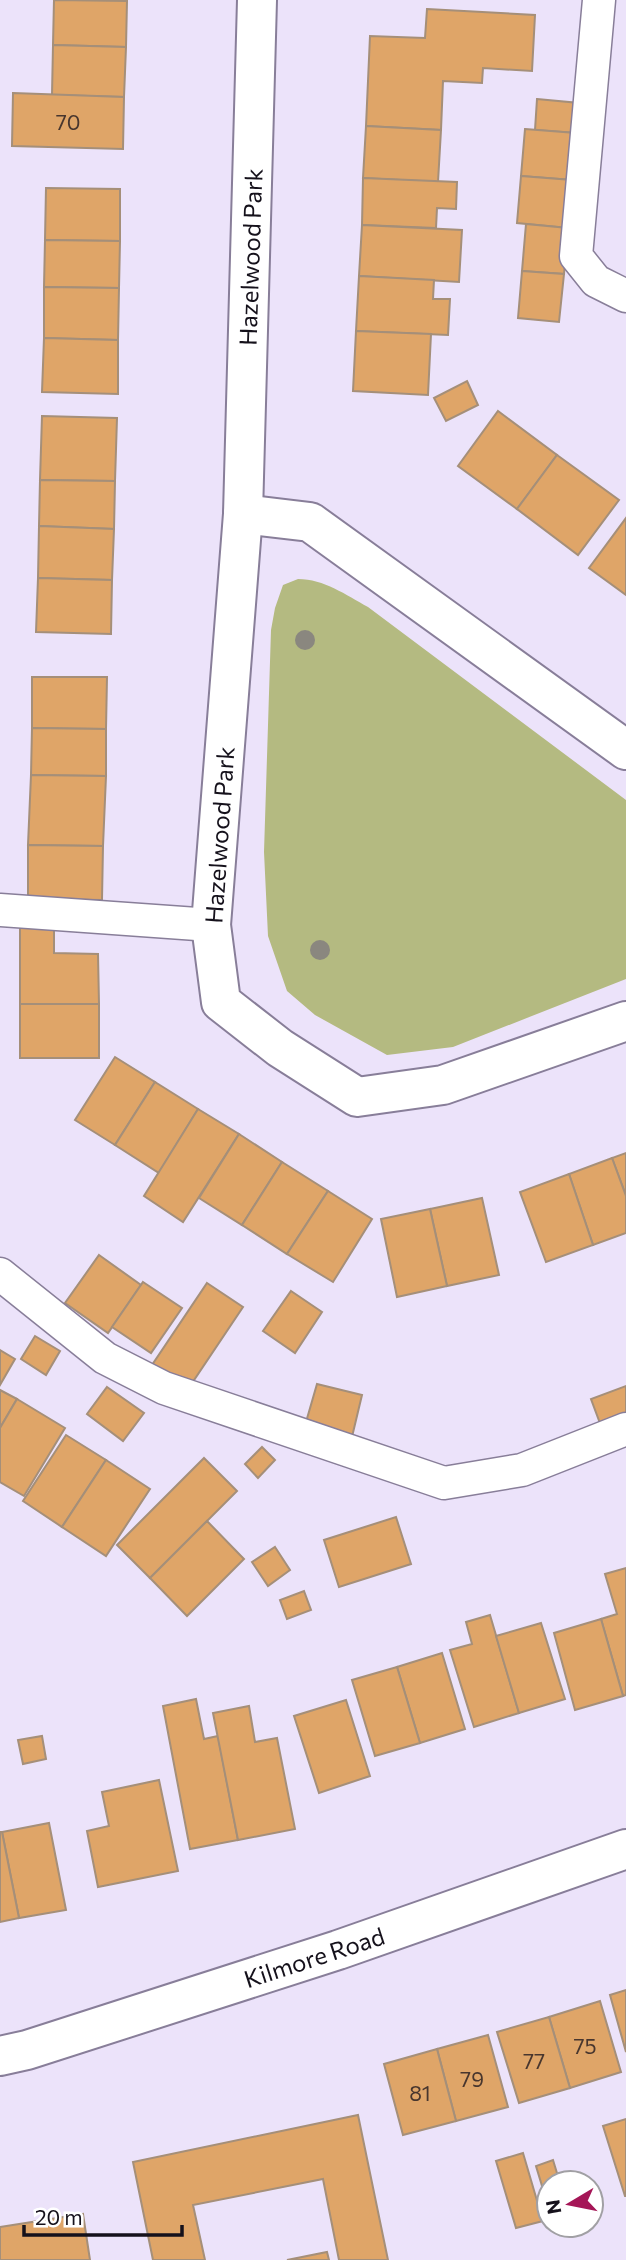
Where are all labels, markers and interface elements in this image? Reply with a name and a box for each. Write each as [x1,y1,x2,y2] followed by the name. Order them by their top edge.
[56,109,80,134] house number: 70
[232,168,268,346] street label: Hazelwood Park
[198,746,240,924] street label: Hazelwood Park
[240,1921,388,1993] street label: Kilmore Road
[573,2033,597,2058] house number: 75
[523,2048,545,2073] house number: 77
[460,2066,484,2091] house number: 79
[409,2080,431,2105] house number: 81
[535,2169,605,2239] north arrow
[24,2194,182,2238] scale bar
[540,2198,565,2216] text: N
[35,2204,83,2229] text: 20 m

